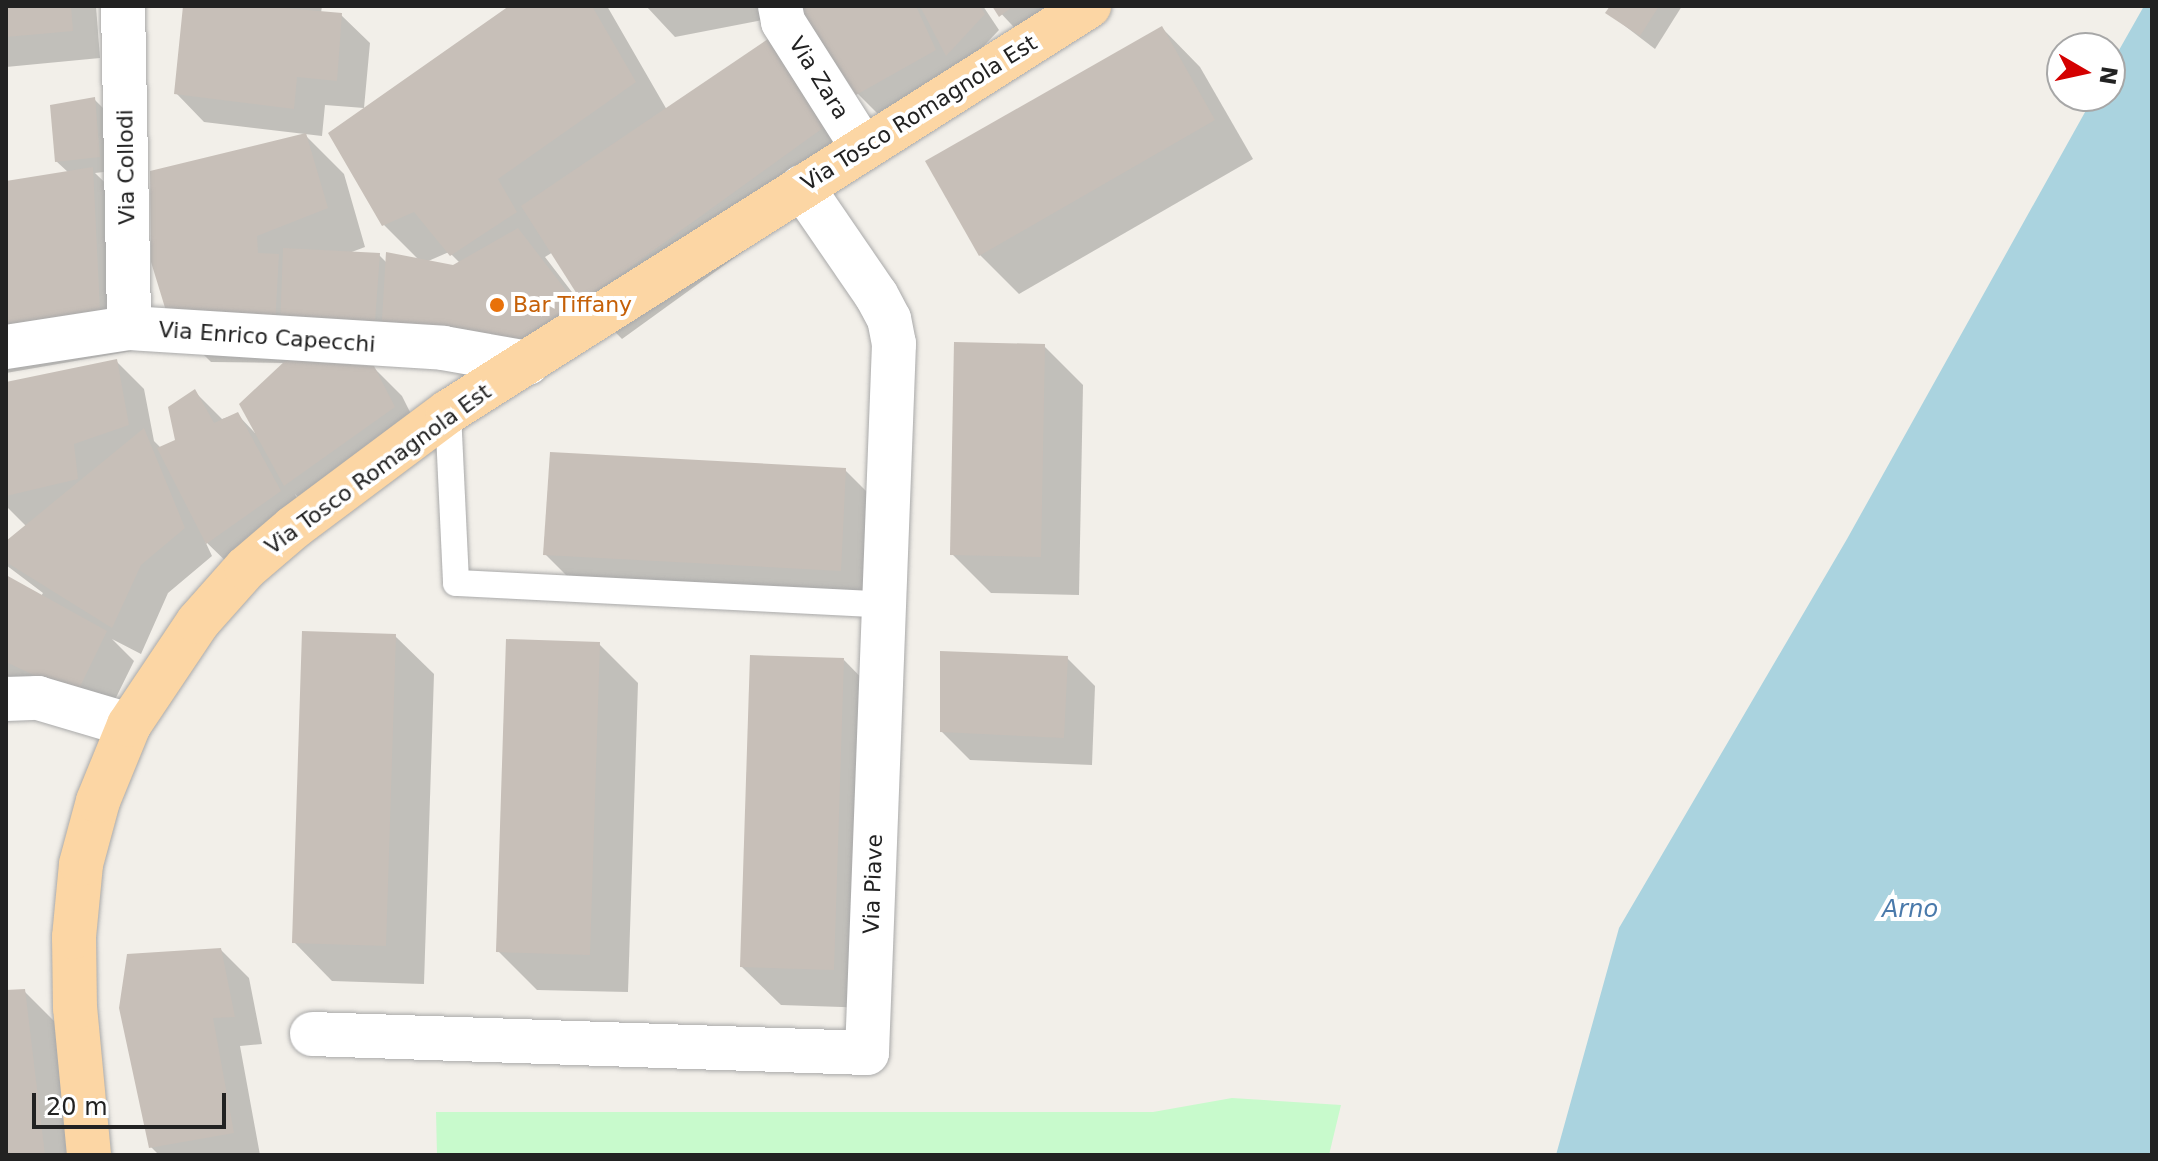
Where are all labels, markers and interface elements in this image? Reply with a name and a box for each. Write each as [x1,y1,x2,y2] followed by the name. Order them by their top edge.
[796,29,1042,197] street label: Via Tosco Romagnola Est
[783,32,855,124] street label: Via Zara
[2046,32,2126,112] north arrow
[2094,64,2122,87] text: N
[112,109,140,225] street label: Via Collodi
[513,292,632,318] place label: Bar Tiffany
[488,296,506,314] marker: Bar Tiffany
[158,316,376,358] street label: Via Enrico Capecchi
[260,378,496,560] street label: Via Tosco Romagnola Est
[858,834,888,934] street label: Via Piave
[1882,896,1938,924] water label: Arno
[36,1077,230,1127] scale bar
[46,1093,108,1121] text: 20 m

